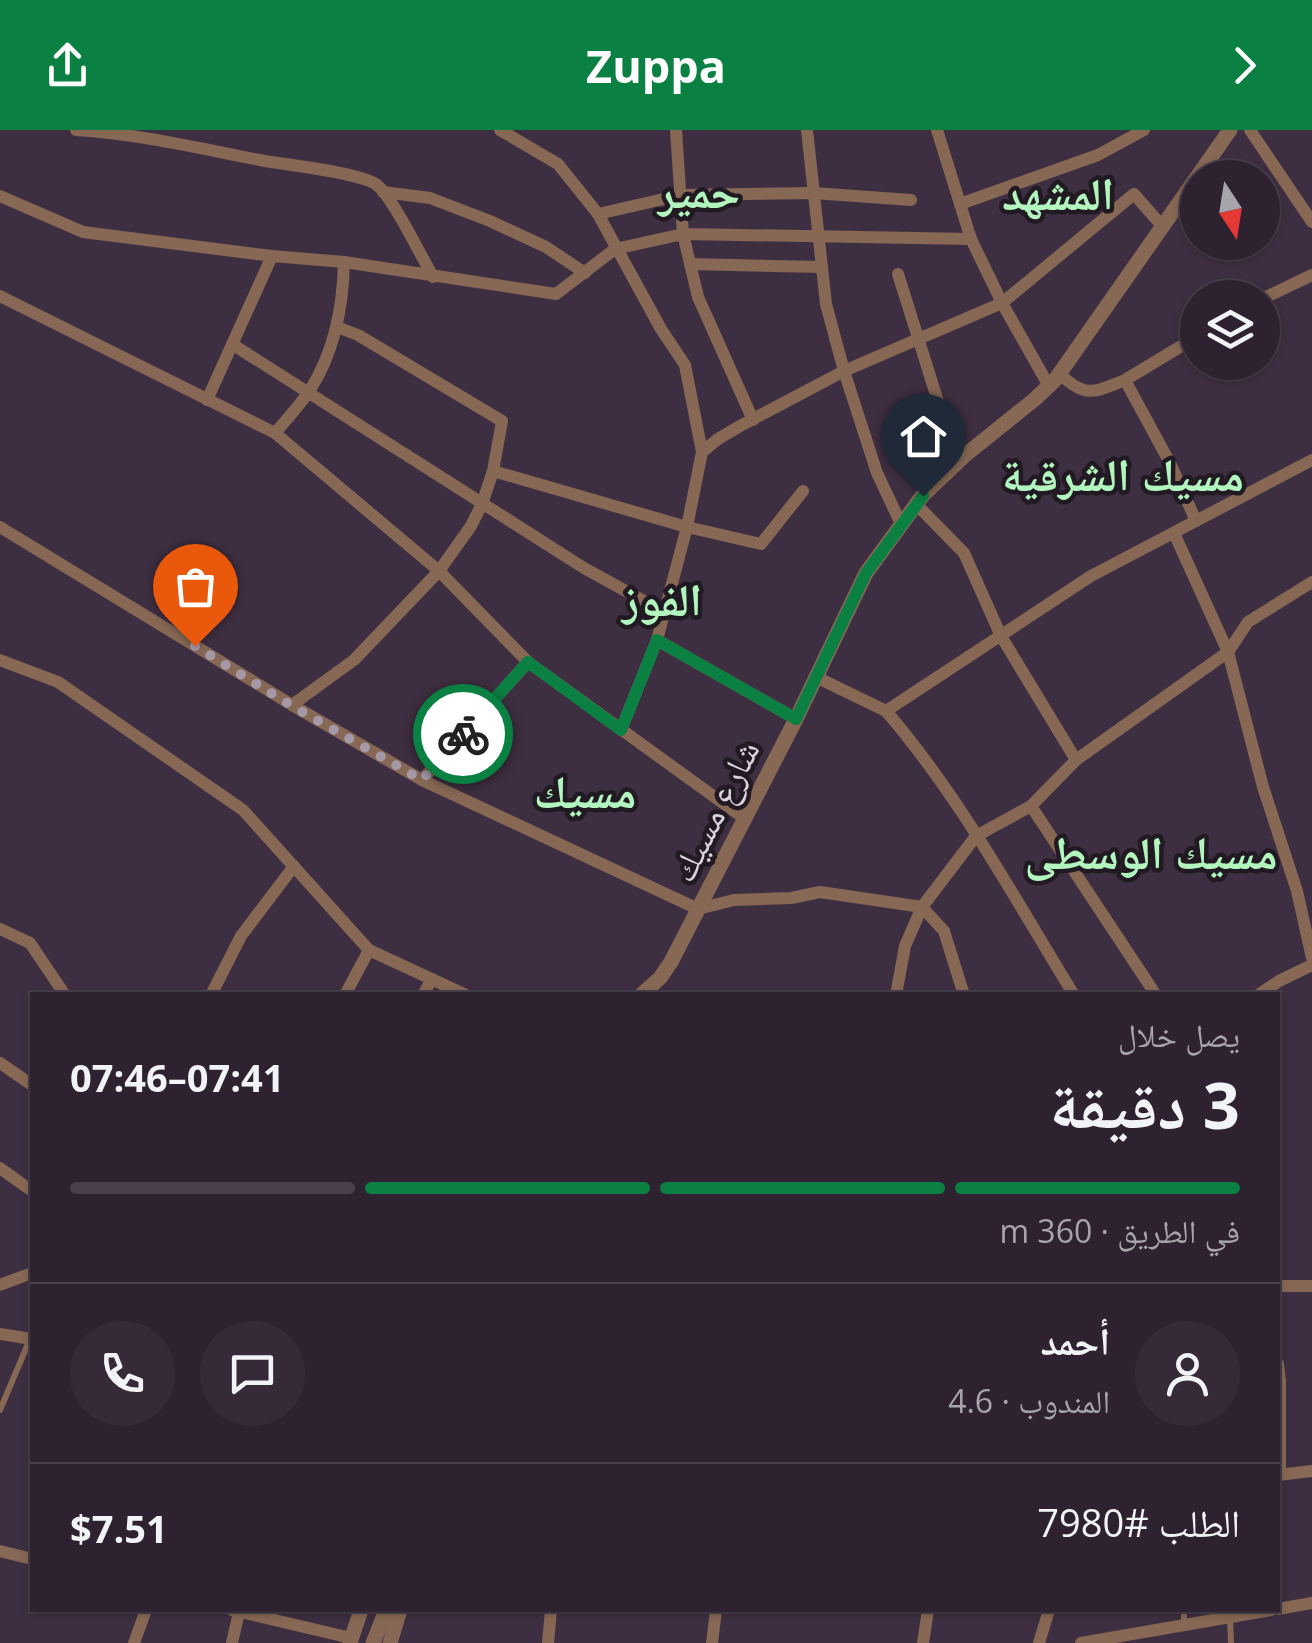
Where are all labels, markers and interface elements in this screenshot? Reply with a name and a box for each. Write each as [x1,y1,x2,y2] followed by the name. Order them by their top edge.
[586,35,726,96] text: Zuppa
[40,38,95,93] icon: share
[1217,38,1272,93] icon: forward
[656,160,740,221] district label: حمير
[1180,160,1280,260] north arrow
[1180,160,1280,380] map controls
[1002,162,1114,223] district label: المشهد
[1180,280,1280,380] button: layers
[881,394,966,497] pin
[896,409,951,464] icon: home
[1002,443,1244,504] district label: مسيك الشرقية
[153,544,238,647] pin
[168,559,223,614] icon: bag
[620,568,702,629] district label: الفوز
[413,684,513,784] courier
[436,707,491,762] icon: bike
[658,731,769,889] street label: شارع مسيك
[534,760,636,821] district label: مسيك
[1025,821,1277,882] district label: مسيك الوسطى
[1118,1013,1240,1056] text: يصل خلال
[70,1051,285,1103] text: 07:41–07:46
[1049,1060,1240,1148] text: 3 دقيقة
[999,1209,1240,1252] text: في الطريق · 360 m
[1040,1314,1110,1366] text: أحمد
[70,1321,175,1426] button: phone
[200,1321,305,1426] button: chat
[1135,1321,1240,1426] button: person
[948,1379,1110,1422] text: المندوب · 4.6
[1037,1496,1240,1548] text: الطلب #7980
[70,1502,168,1554] text: $7.51

